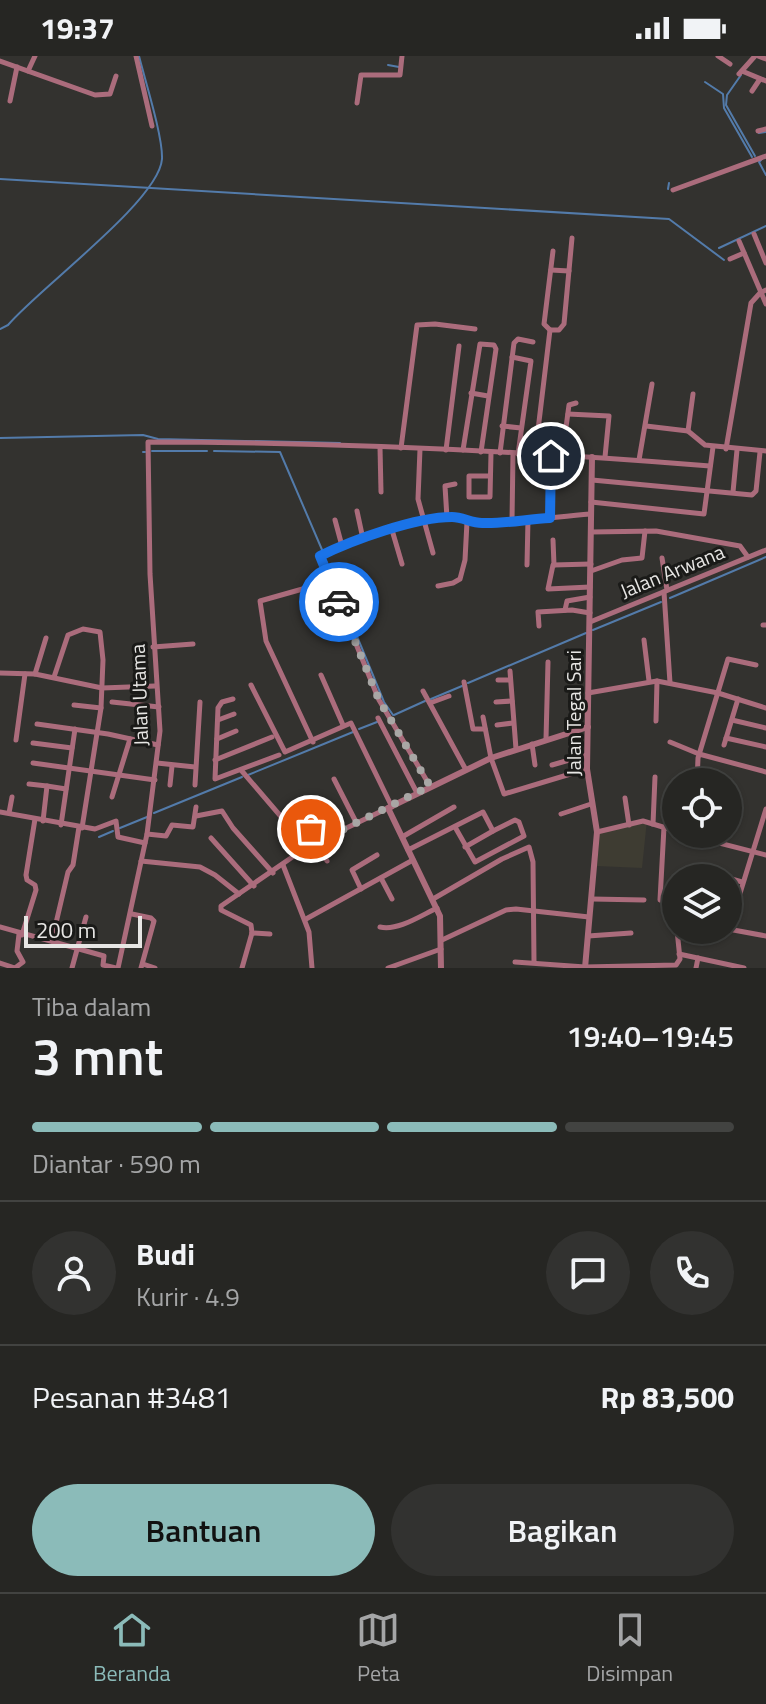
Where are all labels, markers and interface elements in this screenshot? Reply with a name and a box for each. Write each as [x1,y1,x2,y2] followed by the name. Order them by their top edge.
[40,5,115,51] text: 19:37
[517,422,585,490] pin
[529,434,573,478] icon: home
[615,536,729,606] street label: Jalan Arwana
[299,562,379,642] courier
[317,580,361,624] icon: car
[122,643,156,747] street label: Jalan Utama
[558,650,589,776] street label: Jalan Tegal Sari
[662,768,742,944] map controls
[662,768,742,848] button: locate
[277,795,345,863] pin
[289,807,333,851] icon: bag
[662,864,742,944] button: layers
[24,912,142,948] scale bar
[36,913,96,947] text: 200 m
[32,987,151,1026] text: Tiba dalam
[567,1013,734,1059] text: 19:40–19:45
[32,1016,163,1095] text: 3 mnt
[32,1144,201,1183] text: Diantar · 590 m
[32,1231,116,1315] button: person
[136,1231,195,1277] text: Budi
[546,1231,630,1315] button: chat
[650,1231,734,1315] button: phone
[136,1277,240,1316] text: Kurir · 4.9
[32,1374,232,1420] text: Pesanan #3481
[601,1374,734,1420] text: Rp 83,500
[32,1484,375,1576] button: Bantuan
[391,1484,734,1576] button: Bagikan
[93,1608,171,1690] tab: Beranda
[356,1608,400,1690] tab: Peta
[586,1608,673,1690] tab: Disimpan

